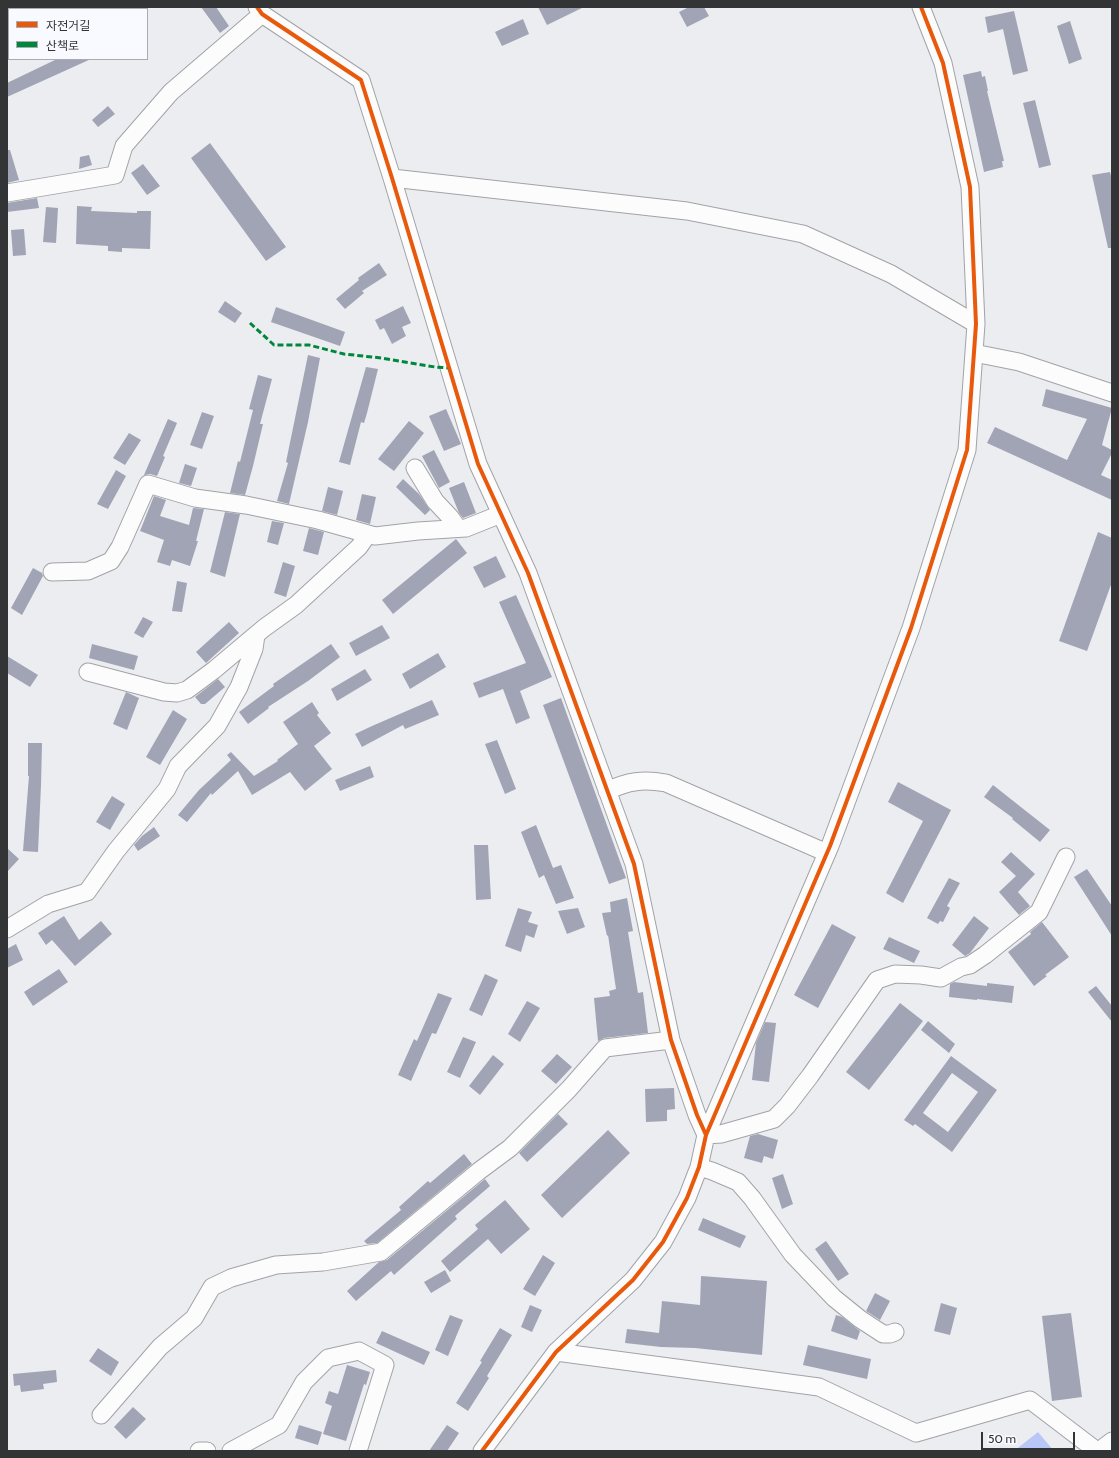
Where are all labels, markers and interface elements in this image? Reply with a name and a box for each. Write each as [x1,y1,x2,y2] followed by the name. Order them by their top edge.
[8,8,148,60] legend
[46,18,90,33] text: 자전거길
[46,38,79,53] text: 산책로
[983,1424,1077,1450] scale bar
[988,1431,1016,1446] text: 50 m

